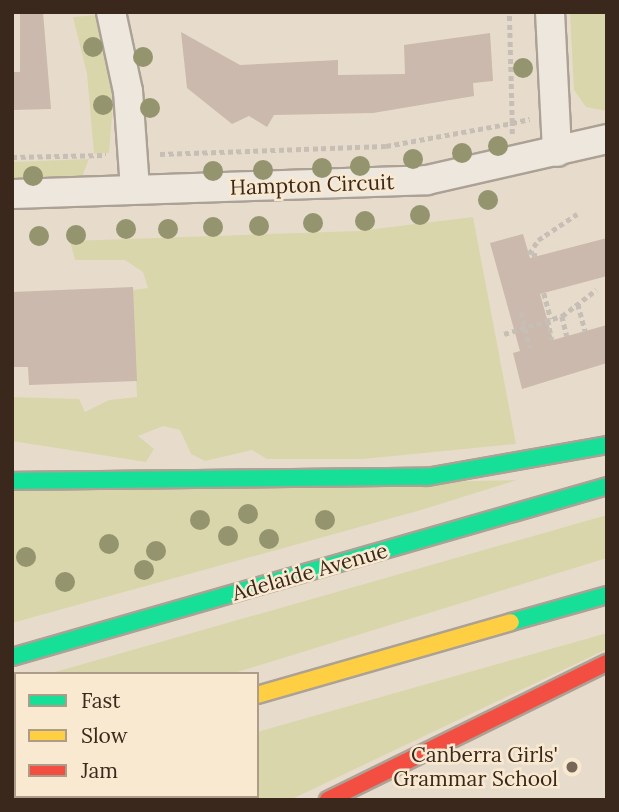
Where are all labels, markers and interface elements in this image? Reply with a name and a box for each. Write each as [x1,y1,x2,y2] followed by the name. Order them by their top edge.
[229,170,395,200] street label: Hampton Circuit
[229,538,391,606] street label: Adelaide Avenue
[14,672,259,798] legend
[81,687,120,714] text: Fast
[81,722,128,749] text: Slow
[393,742,558,792] place label: Canberra Girls' Grammar School
[81,757,118,784] text: Jam
[564,759,580,775] marker: Canberra Girls' Grammar School

